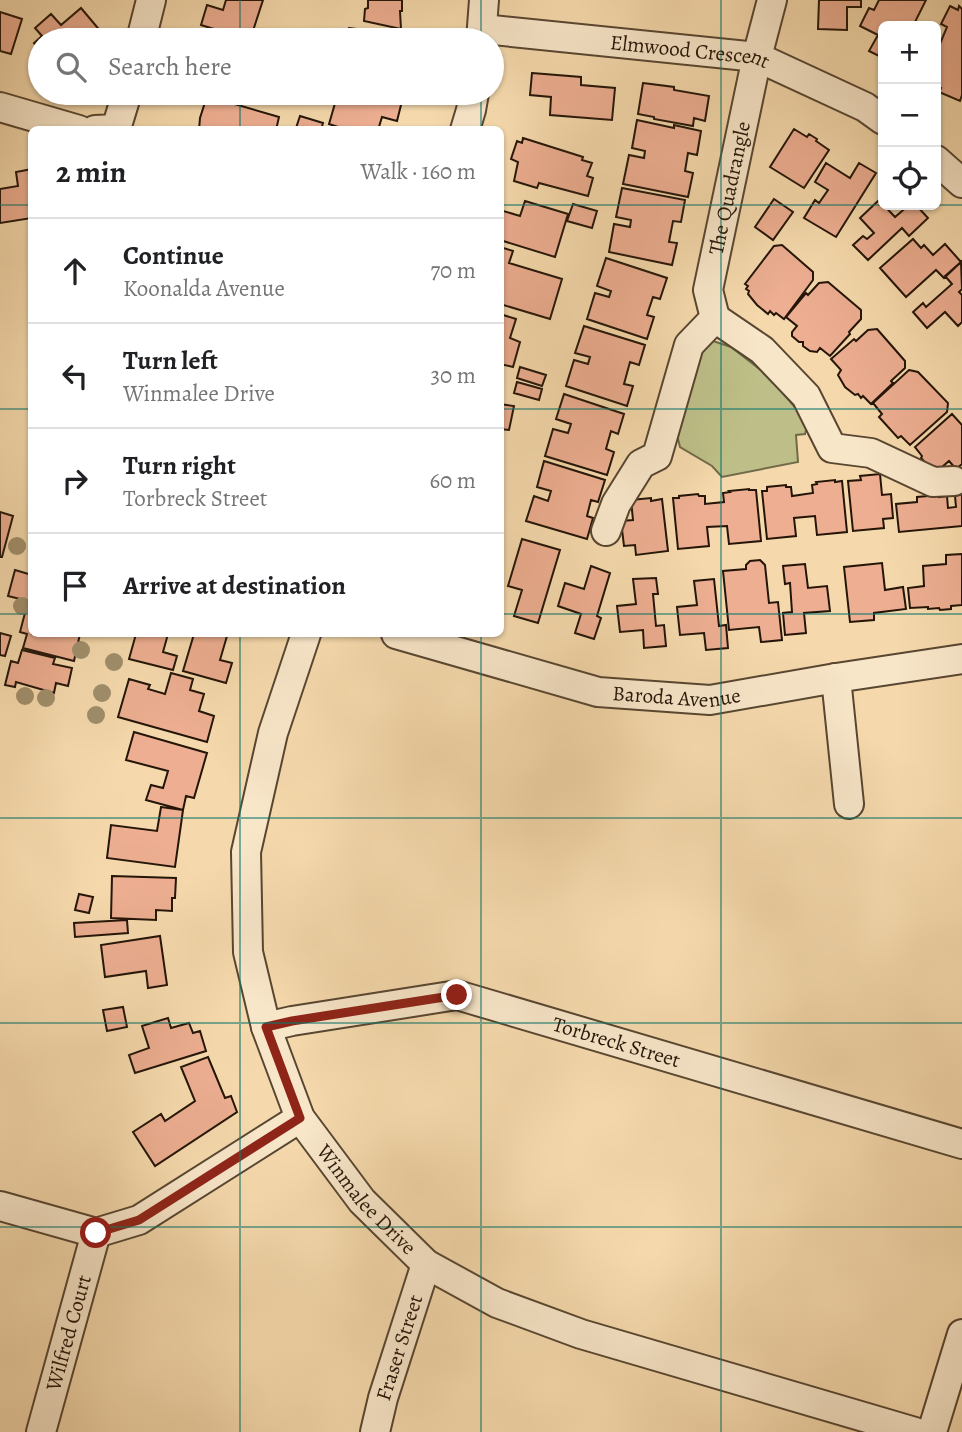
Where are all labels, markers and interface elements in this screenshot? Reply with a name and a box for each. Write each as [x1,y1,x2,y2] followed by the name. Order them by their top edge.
[878,21,941,210] map controls
[878,21,941,84] button: +
[28,28,504,105] search box
[609,28,775,75] street label: Elmwood Crescent
[52,48,90,86] icon: search
[108,49,232,84] text: Search here
[878,84,941,147] button: −
[702,119,757,257] street label: The Quadrangle
[878,147,941,210] button: locate
[56,152,126,192] text: 2 min
[361,156,476,187] text: Walk · 160 m
[123,238,224,273] text: Continue
[56,252,94,290] icon: ahead
[430,255,476,286] text: 70 m
[123,273,285,304] text: Koonalda Avenue
[123,343,218,378] text: Turn left
[56,357,94,395] icon: left
[430,360,476,391] text: 30 m
[123,378,275,409] text: Winmalee Drive
[123,448,236,483] text: Turn right
[56,462,94,500] icon: right
[429,465,476,496] text: 60 m
[123,483,267,514] text: Torbreck Street
[56,567,94,605] icon: arrive
[123,568,346,603] text: Arrive at destination
[612,679,743,714] street label: Baroda Avenue
[441,979,472,1010] route end
[549,1010,684,1074] street label: Torbreck Street
[310,1138,423,1261] street label: Winmalee Drive
[80,1217,111,1248] route start
[39,1272,98,1395] street label: Wilfred Court
[369,1291,429,1404] street label: Fraser Street

